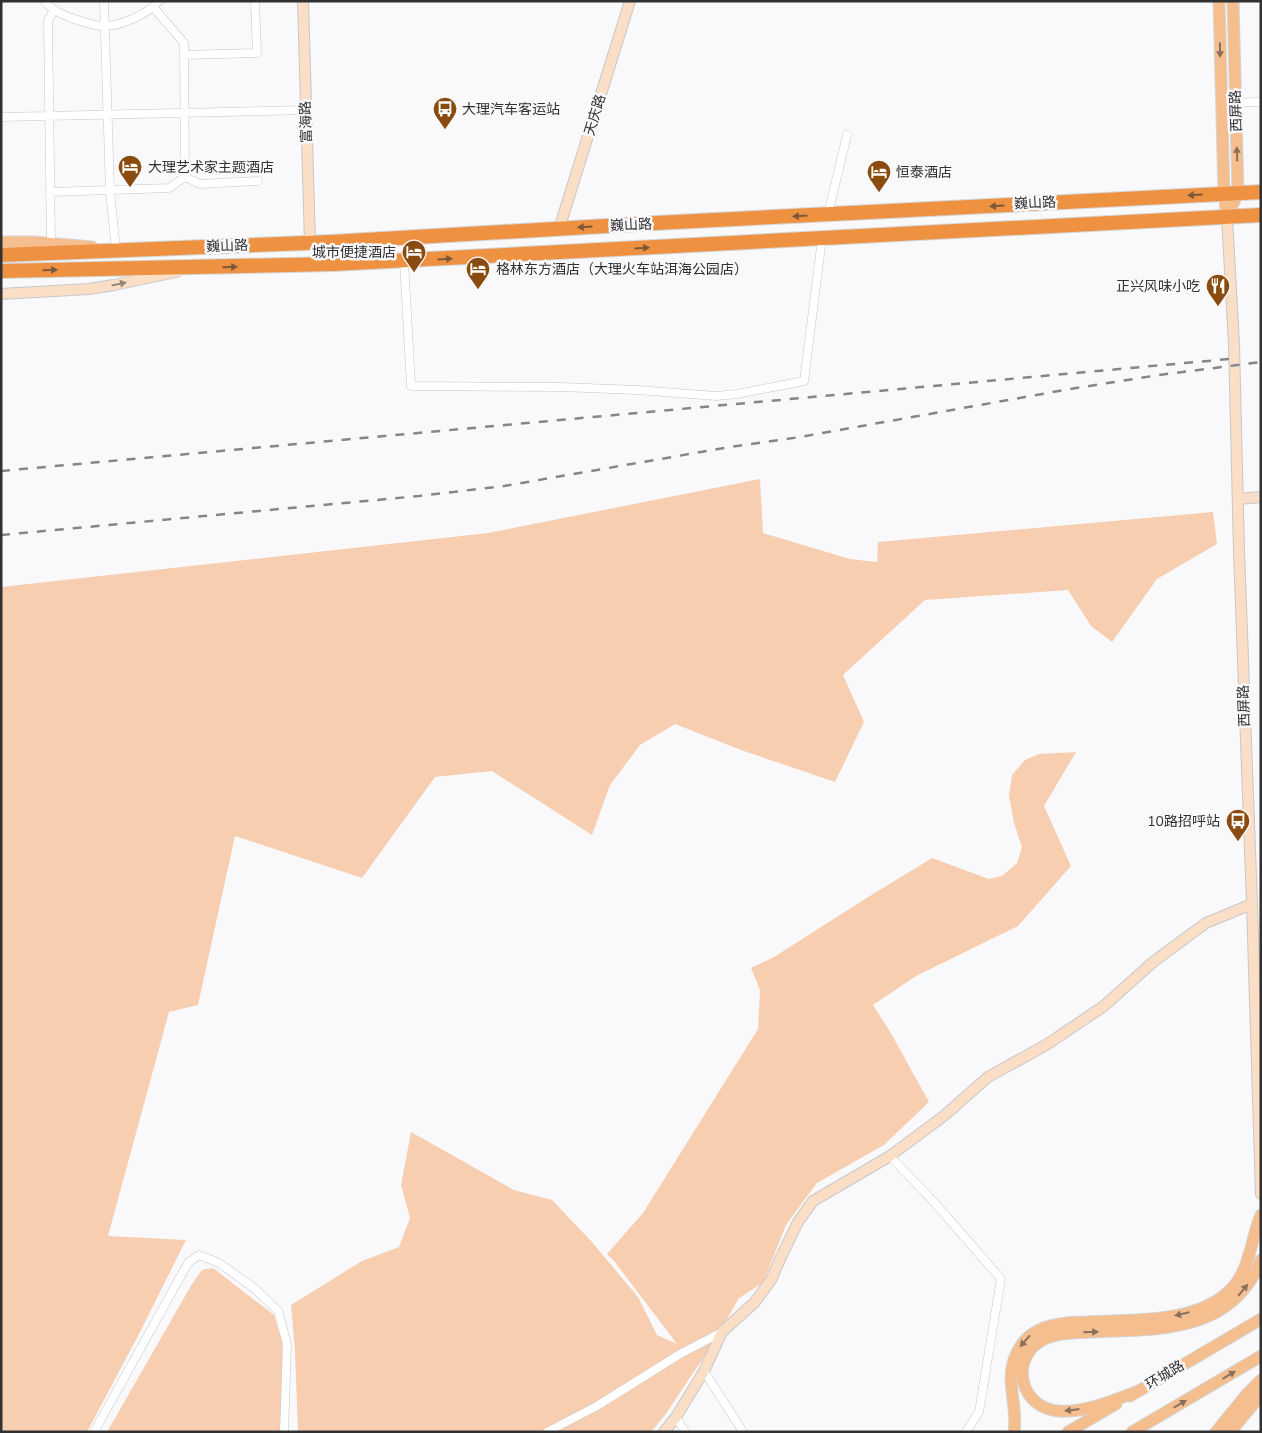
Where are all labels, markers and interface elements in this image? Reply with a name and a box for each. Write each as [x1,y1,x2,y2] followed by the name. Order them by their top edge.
[1217,42,1225,58] one-way arrow
[1226,90,1246,132] street label: 西屏路
[580,92,610,138] street label: 天庆路
[432,96,458,130] bus stop icon: 大理汽车客运站
[462,100,560,119] place label: 大理汽车客运站
[296,101,316,143] street label: 富海路
[1233,145,1241,161] one-way arrow
[117,154,143,188] hotel icon: 大理艺术家主题酒店
[148,158,274,177] place label: 大理艺术家主题酒店
[866,159,892,193] hotel icon: 恒泰酒店
[896,163,952,182] place label: 恒泰酒店
[1014,192,1056,214] street label: 巍山路
[1186,192,1202,200] one-way arrow
[989,202,1005,210] one-way arrow
[792,212,808,220] one-way arrow
[610,214,652,236] street label: 巍山路
[577,224,593,232] one-way arrow
[206,236,248,256] street label: 巍山路
[401,239,427,273] hotel icon: 城市便捷酒店
[312,243,396,262] place label: 城市便捷酒店
[634,243,650,251] one-way arrow
[437,254,453,262] one-way arrow
[465,256,491,290] hotel icon: 格林东方酒店（大理火车站洱海公园店）
[496,260,748,279] place label: 格林东方酒店（大理火车站洱海公园店）
[222,263,238,271] one-way arrow
[42,266,58,274] one-way arrow
[1205,273,1231,307] restaurant icon: 正兴风味小吃
[1116,277,1200,296] place label: 正兴风味小吃
[112,280,127,288] one-way arrow
[1234,685,1254,727] street label: 西屏路
[1225,808,1251,842] bus stop icon: 10路招呼站
[1147,812,1220,831] place label: 10路招呼站
[1237,1284,1248,1297] one-way arrow
[1175,1310,1190,1318] one-way arrow
[1083,1328,1099,1336] one-way arrow
[1020,1335,1031,1348] one-way arrow
[1142,1356,1188,1394] street label: 环城路
[1223,1370,1236,1379] one-way arrow
[1173,1399,1186,1408] one-way arrow
[1064,1406,1080,1414] one-way arrow

